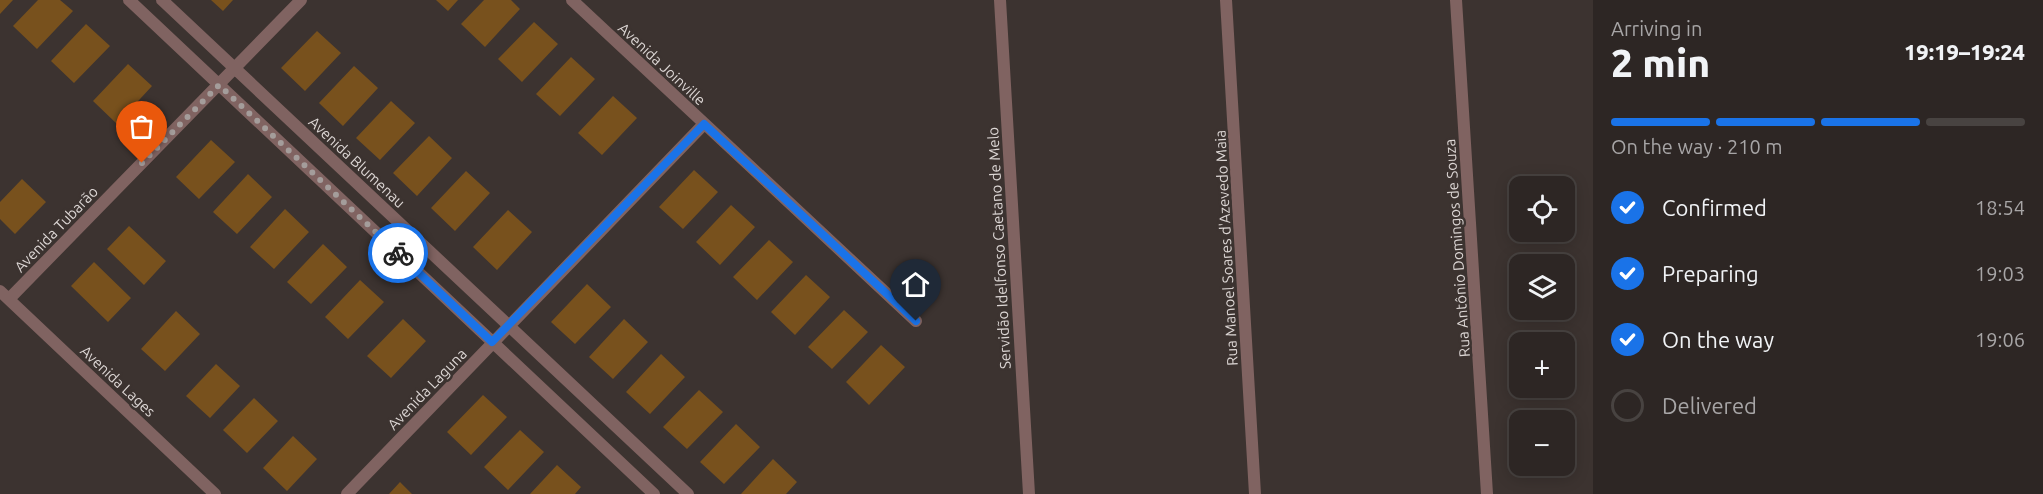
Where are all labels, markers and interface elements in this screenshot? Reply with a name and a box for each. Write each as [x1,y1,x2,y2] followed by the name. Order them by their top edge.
[1611,17,1702,40] text: Arriving in
[615,19,709,109] street label: Avenida Joinville
[1904,39,2025,64] text: 19:19–19:24
[1611,41,1710,84] text: 2 min
[116,101,167,163] pin
[125,110,158,143] icon: bag
[305,113,409,211] street label: Avenida Blumenau
[984,126,1014,370] street label: Servidão Idelfonso Caetano de Melo
[1211,130,1241,366] street label: Rua Manoel Soares d'Azevedo Maia
[1611,135,1783,158] text: On the way · 210 m
[1441,138,1473,358] street label: Rua Antônio Domingos de Souza
[1509,176,1575,476] map controls
[1509,176,1575,242] button: locate
[11,183,101,275] street label: Avenida Tubarão
[1611,191,1644,224] icon: check
[1662,195,1767,220] text: Confirmed
[1975,196,2025,219] text: 18:54
[368,223,428,283] courier
[382,237,415,270] icon: bike
[1509,254,1575,320] button: layers
[1611,257,1644,290] icon: check
[890,259,941,321] pin
[1662,261,1759,286] text: Preparing
[1975,262,2025,285] text: 19:03
[899,268,932,301] icon: home
[1611,323,1644,356] icon: check
[1662,327,1774,352] text: On the way
[1975,328,2025,351] text: 19:06
[1509,332,1575,398] button: +
[77,342,159,420] street label: Avenida Lages
[384,345,470,433] street label: Avenida Laguna
[1662,393,1757,418] text: Delivered
[1509,410,1575,476] button: −

